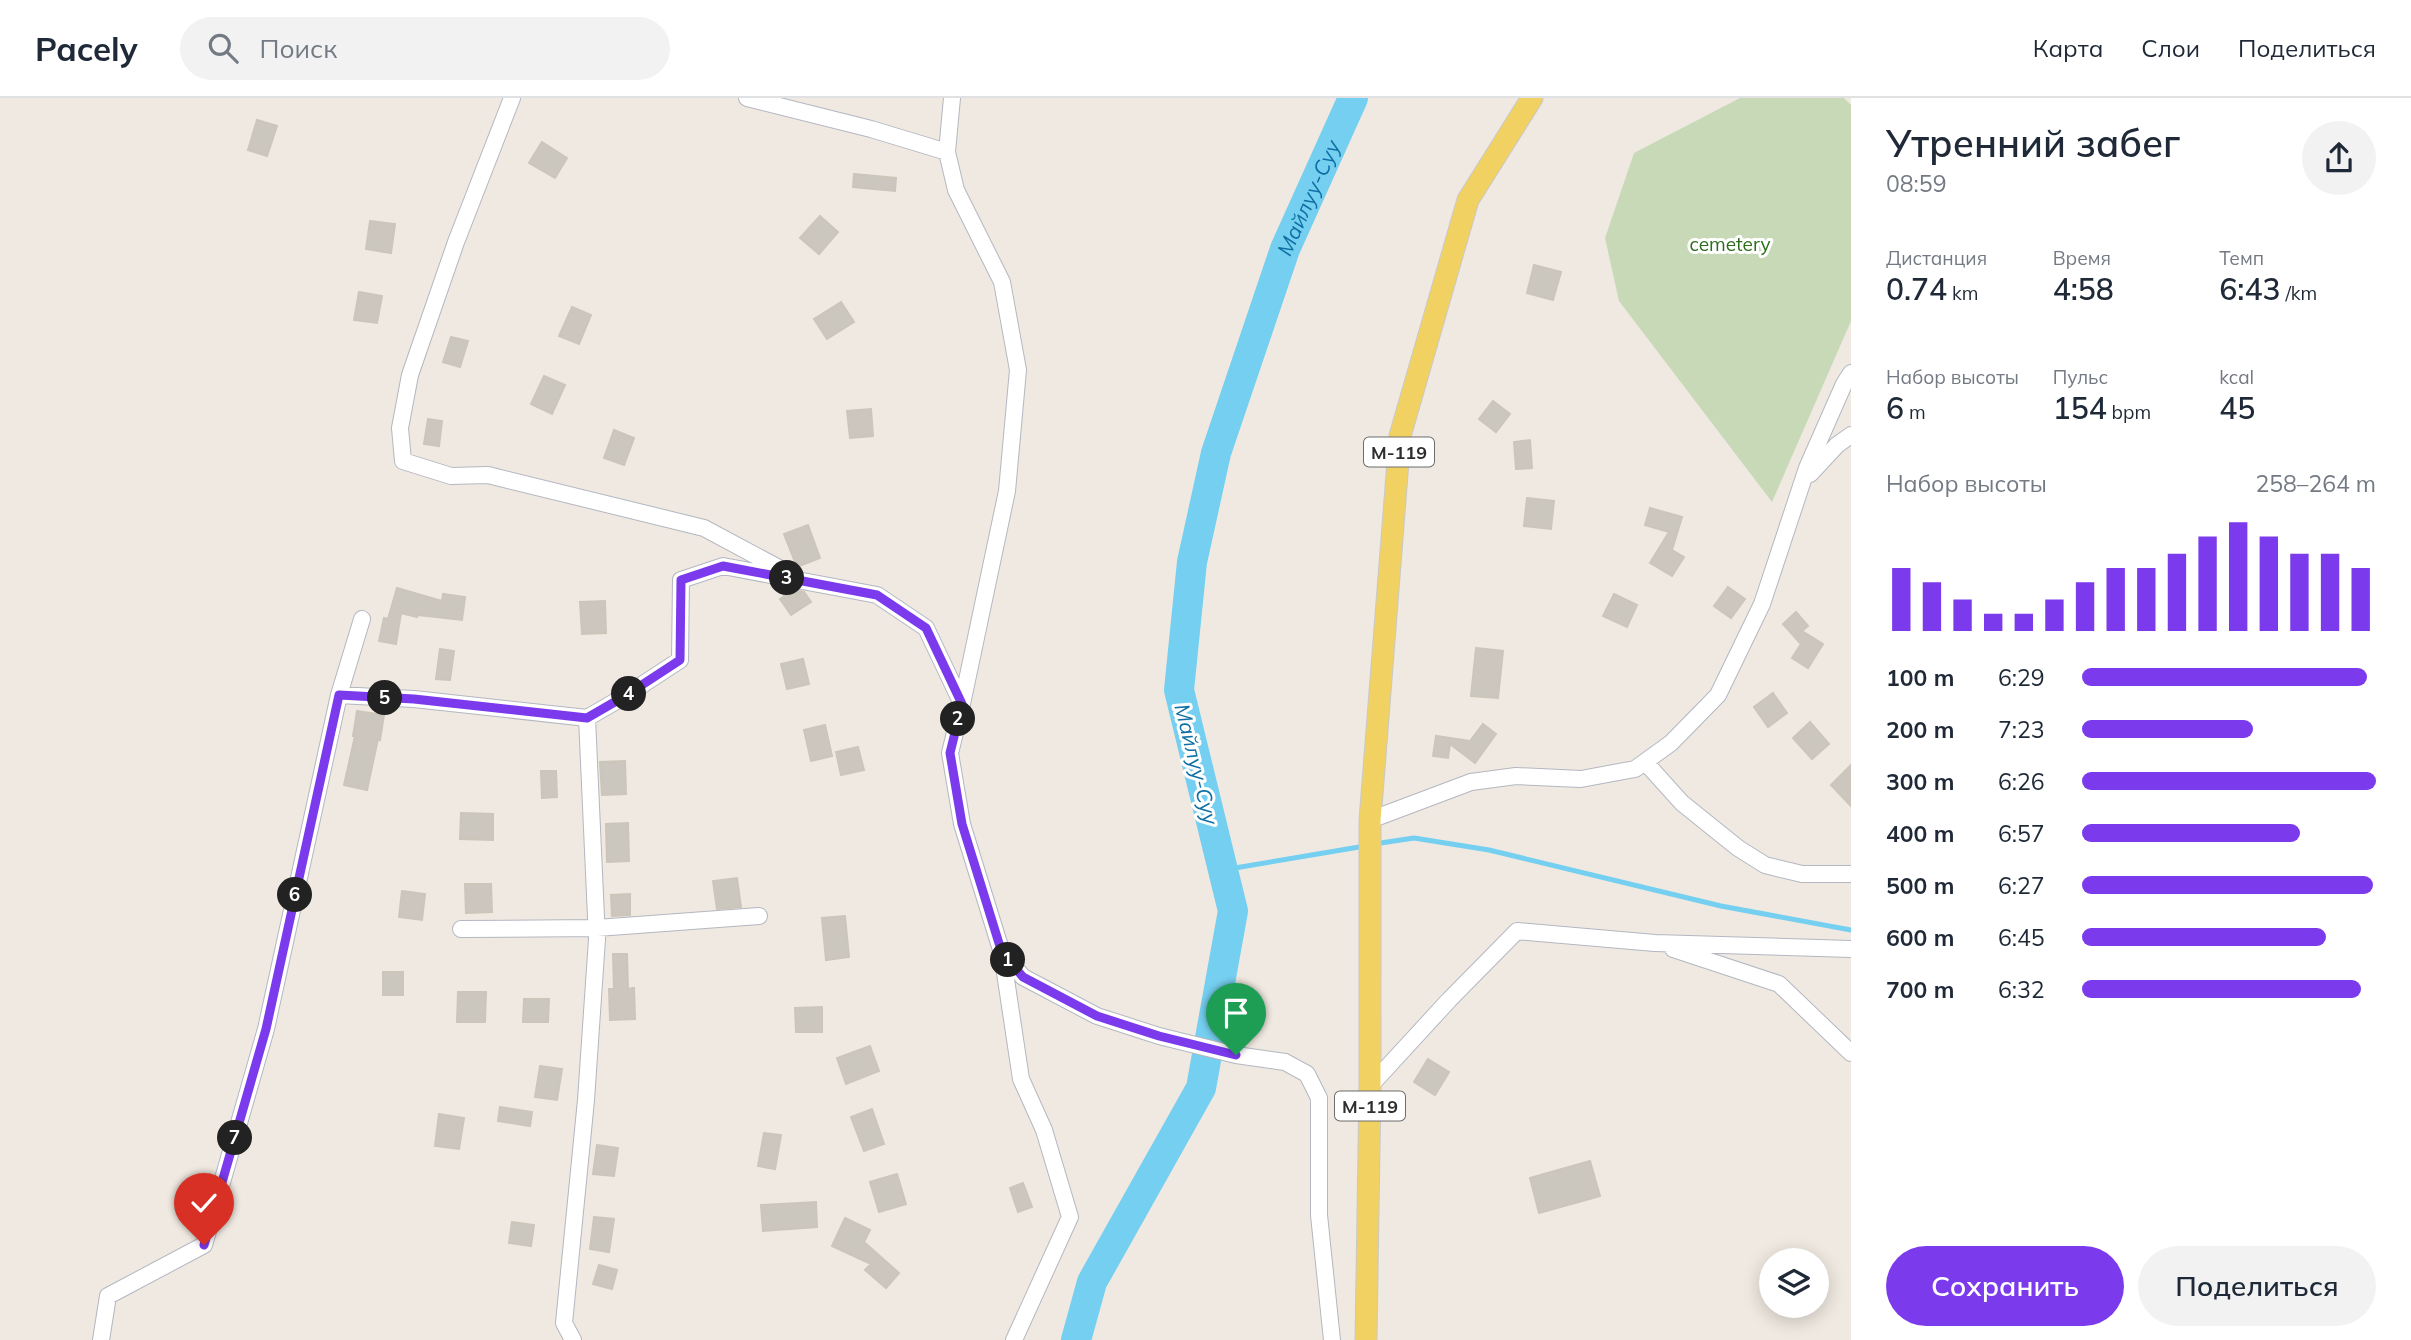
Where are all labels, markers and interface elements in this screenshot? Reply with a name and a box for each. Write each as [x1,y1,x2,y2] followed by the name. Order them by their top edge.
[180,17,670,80] search box
[35,28,138,69] text: Pacely
[204,29,242,67] icon: search
[260,32,337,65] text: Поиск
[2033,33,2103,63] text: Карта
[2141,33,2200,63] text: Слои
[2238,33,2376,63] text: Поделиться
[1886,119,2180,167] text: Утренний забег
[2302,121,2376,195] button: share
[1271,135,1346,259] water label: Майлуу-Суу
[1886,169,1946,198] text: 08:59
[1689,232,1771,256] park label: cemetery
[1886,246,1987,270] text: Дистанция
[2053,246,2111,270] text: Время
[2219,246,2264,270] text: Темп
[1886,270,1947,308] text: 0.74
[2053,270,2114,308] text: 4:58
[2219,270,2280,308] text: 6:43
[1947,281,1979,305] text: km
[2280,281,2317,305] text: /km
[1886,365,2019,389] text: Набор высоты
[2053,365,2108,389] text: Пульс
[2219,365,2254,389] text: kcal
[1886,389,1904,427] text: 6
[2053,389,2107,427] text: 154
[2219,389,2255,427] text: 45
[1904,400,1926,424] text: m
[2107,400,2151,424] text: bpm
[1364,438,1434,466] road number: М-119
[1886,469,2047,498] text: Набор высоты
[2255,469,2376,498] text: 258–264 m
[770,560,804,596] pin: 3
[781,565,792,589] text: 3
[1886,663,1954,692] text: 100 m
[1998,663,2045,692] text: 6:29
[612,676,646,712] pin: 4
[368,680,402,716] pin: 5
[623,681,634,705] text: 4
[379,685,390,709] text: 5
[1169,701,1225,828] water label: Майлуу-Суу
[940,702,976,736] pin: 2
[952,706,963,730] text: 2
[1886,715,1954,744] text: 200 m
[1998,715,2045,744] text: 7:23
[1886,767,1954,796] text: 300 m
[1998,767,2045,796] text: 6:26
[1886,819,1954,848] text: 400 m
[1998,819,2045,848] text: 6:57
[1886,871,1954,900] text: 500 m
[1998,871,2045,900] text: 6:27
[278,878,312,912] pin: 6
[289,882,300,906] text: 6
[1886,923,1954,952] text: 600 m
[1998,923,2045,952] text: 6:45
[990,942,1026,978] pin: 1
[1002,947,1013,971] text: 1
[1886,975,1954,1004] text: 700 m
[1998,975,2045,1004] text: 6:32
[1206,983,1266,1055] pin
[1217,994,1255,1032] icon: arrive
[1335,1091,1405,1121] road number: М-119
[218,1121,252,1156] pin: 7
[229,1125,240,1149] text: 7
[174,1173,234,1245] pin
[185,1184,223,1222] icon: check
[1886,1246,2124,1326] button: Сохранить
[2138,1246,2376,1326] button: Поделиться
[1759,1248,1829,1318] map controls
[1759,1248,1829,1318] button: layers

